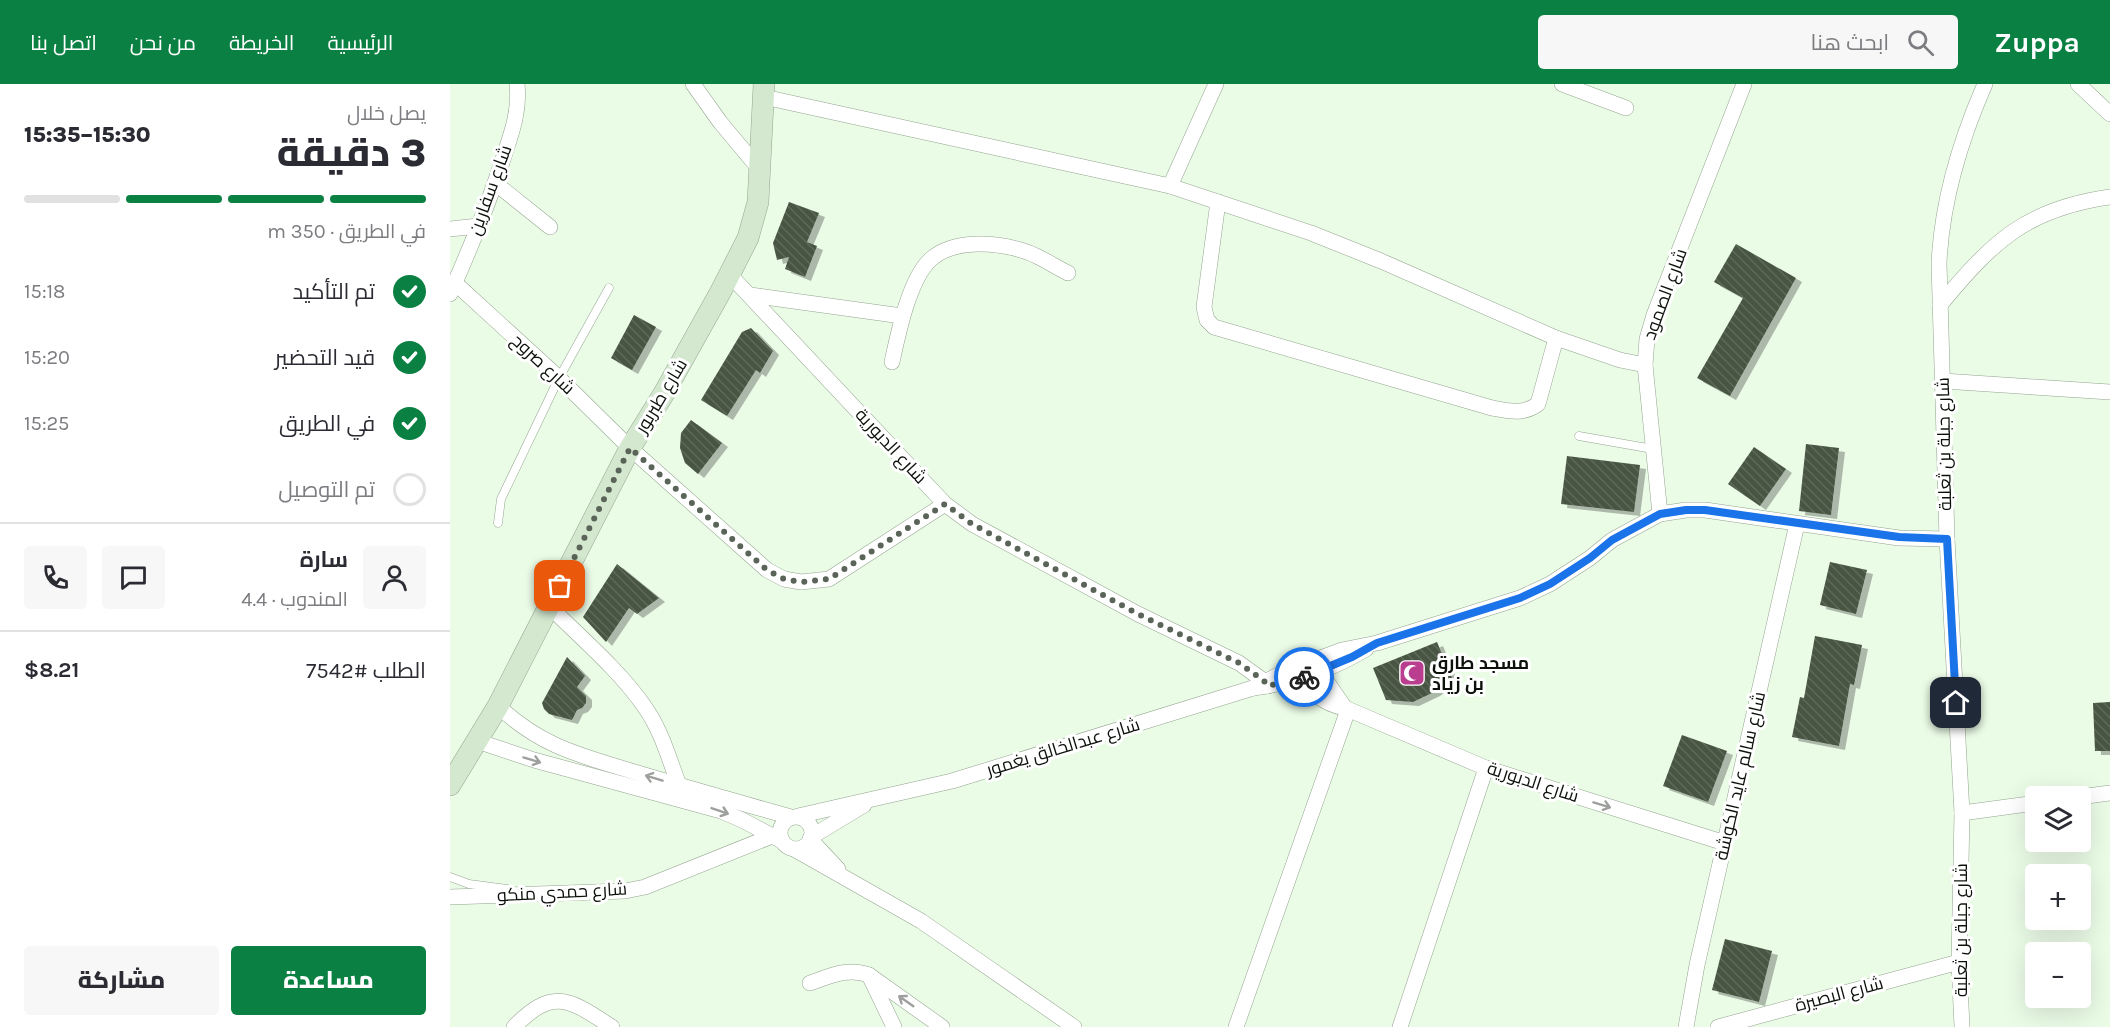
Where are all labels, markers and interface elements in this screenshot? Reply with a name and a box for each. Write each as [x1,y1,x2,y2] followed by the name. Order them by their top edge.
[1538,15,1958,69] search box
[1904,26,1937,59] icon: search
[1994,26,2080,59] text: Zuppa
[1811,30,1889,56] text: ابحث هنا
[30,31,97,55] text: اتصل بنا
[130,31,196,55] text: من نحن
[229,31,294,55] text: الخريطة
[327,31,393,55] text: الرئيسية
[347,102,426,125] text: يصل خلال
[24,122,151,148] text: 15:30–15:35
[277,130,426,176] text: 3 دقيقة
[464,142,517,238] street label: شارع سفارين
[267,220,426,243] text: في الطريق · 350 m
[1638,245,1693,343] street label: شارع الصمود
[393,275,426,308] icon: check
[292,279,375,305] text: تم التأكيد
[24,280,65,303] text: 15:18
[506,329,579,400] street label: شارع صروح
[393,341,426,374] icon: check
[275,345,375,371] text: قيد التحضير
[24,346,70,369] text: 15:20
[630,355,693,439] street label: شارع طبربور
[1932,377,1957,511] street label: شارع جبلة بن ثعلبة
[850,404,931,489] street label: شارع الدبورية
[393,407,426,440] icon: check
[279,411,375,437] text: في الطريق
[24,412,69,435] text: 15:25
[278,477,375,503] text: تم التوصيل
[24,546,87,609] button: phone
[102,546,165,609] button: chat
[363,546,426,609] button: person
[300,547,348,573] text: سارة
[534,560,585,611] pin
[543,569,576,602] icon: bag
[241,588,348,611] text: المندوب · 4.4
[1274,647,1334,707] courier
[1432,652,1529,695] place label: مسجد طارق بن زياد
[24,657,79,683] text: $8.21
[306,658,426,684] text: الطلب #7542
[1397,658,1427,688] mosque icon: مسجد طارق بن زياد
[1288,661,1321,694] icon: bike
[1930,677,1981,728] pin
[1939,686,1972,719] icon: home
[1710,690,1771,863] street label: شارع سالم عايد الكوشة
[983,713,1143,782] street label: شارع عبدالخالق يغمور
[522,755,541,766] one-way arrow
[1484,757,1582,808] street label: شارع الدبورية
[645,771,664,782] one-way arrow
[2025,786,2091,1008] map controls
[2025,786,2091,852] button: layers
[1592,800,1611,811] one-way arrow
[710,807,729,818] one-way arrow
[1950,863,1973,997] street label: شارع جبلة بن ثعلبة
[2025,864,2091,930] button: +
[496,878,628,909] street label: شارع حمدي منكو
[2025,942,2091,1008] button: −
[24,946,219,1015] button: مشاركة
[231,946,426,1015] button: مساعدة
[1792,972,1886,1017] street label: شارع البصيرة
[898,995,914,1007] one-way arrow

